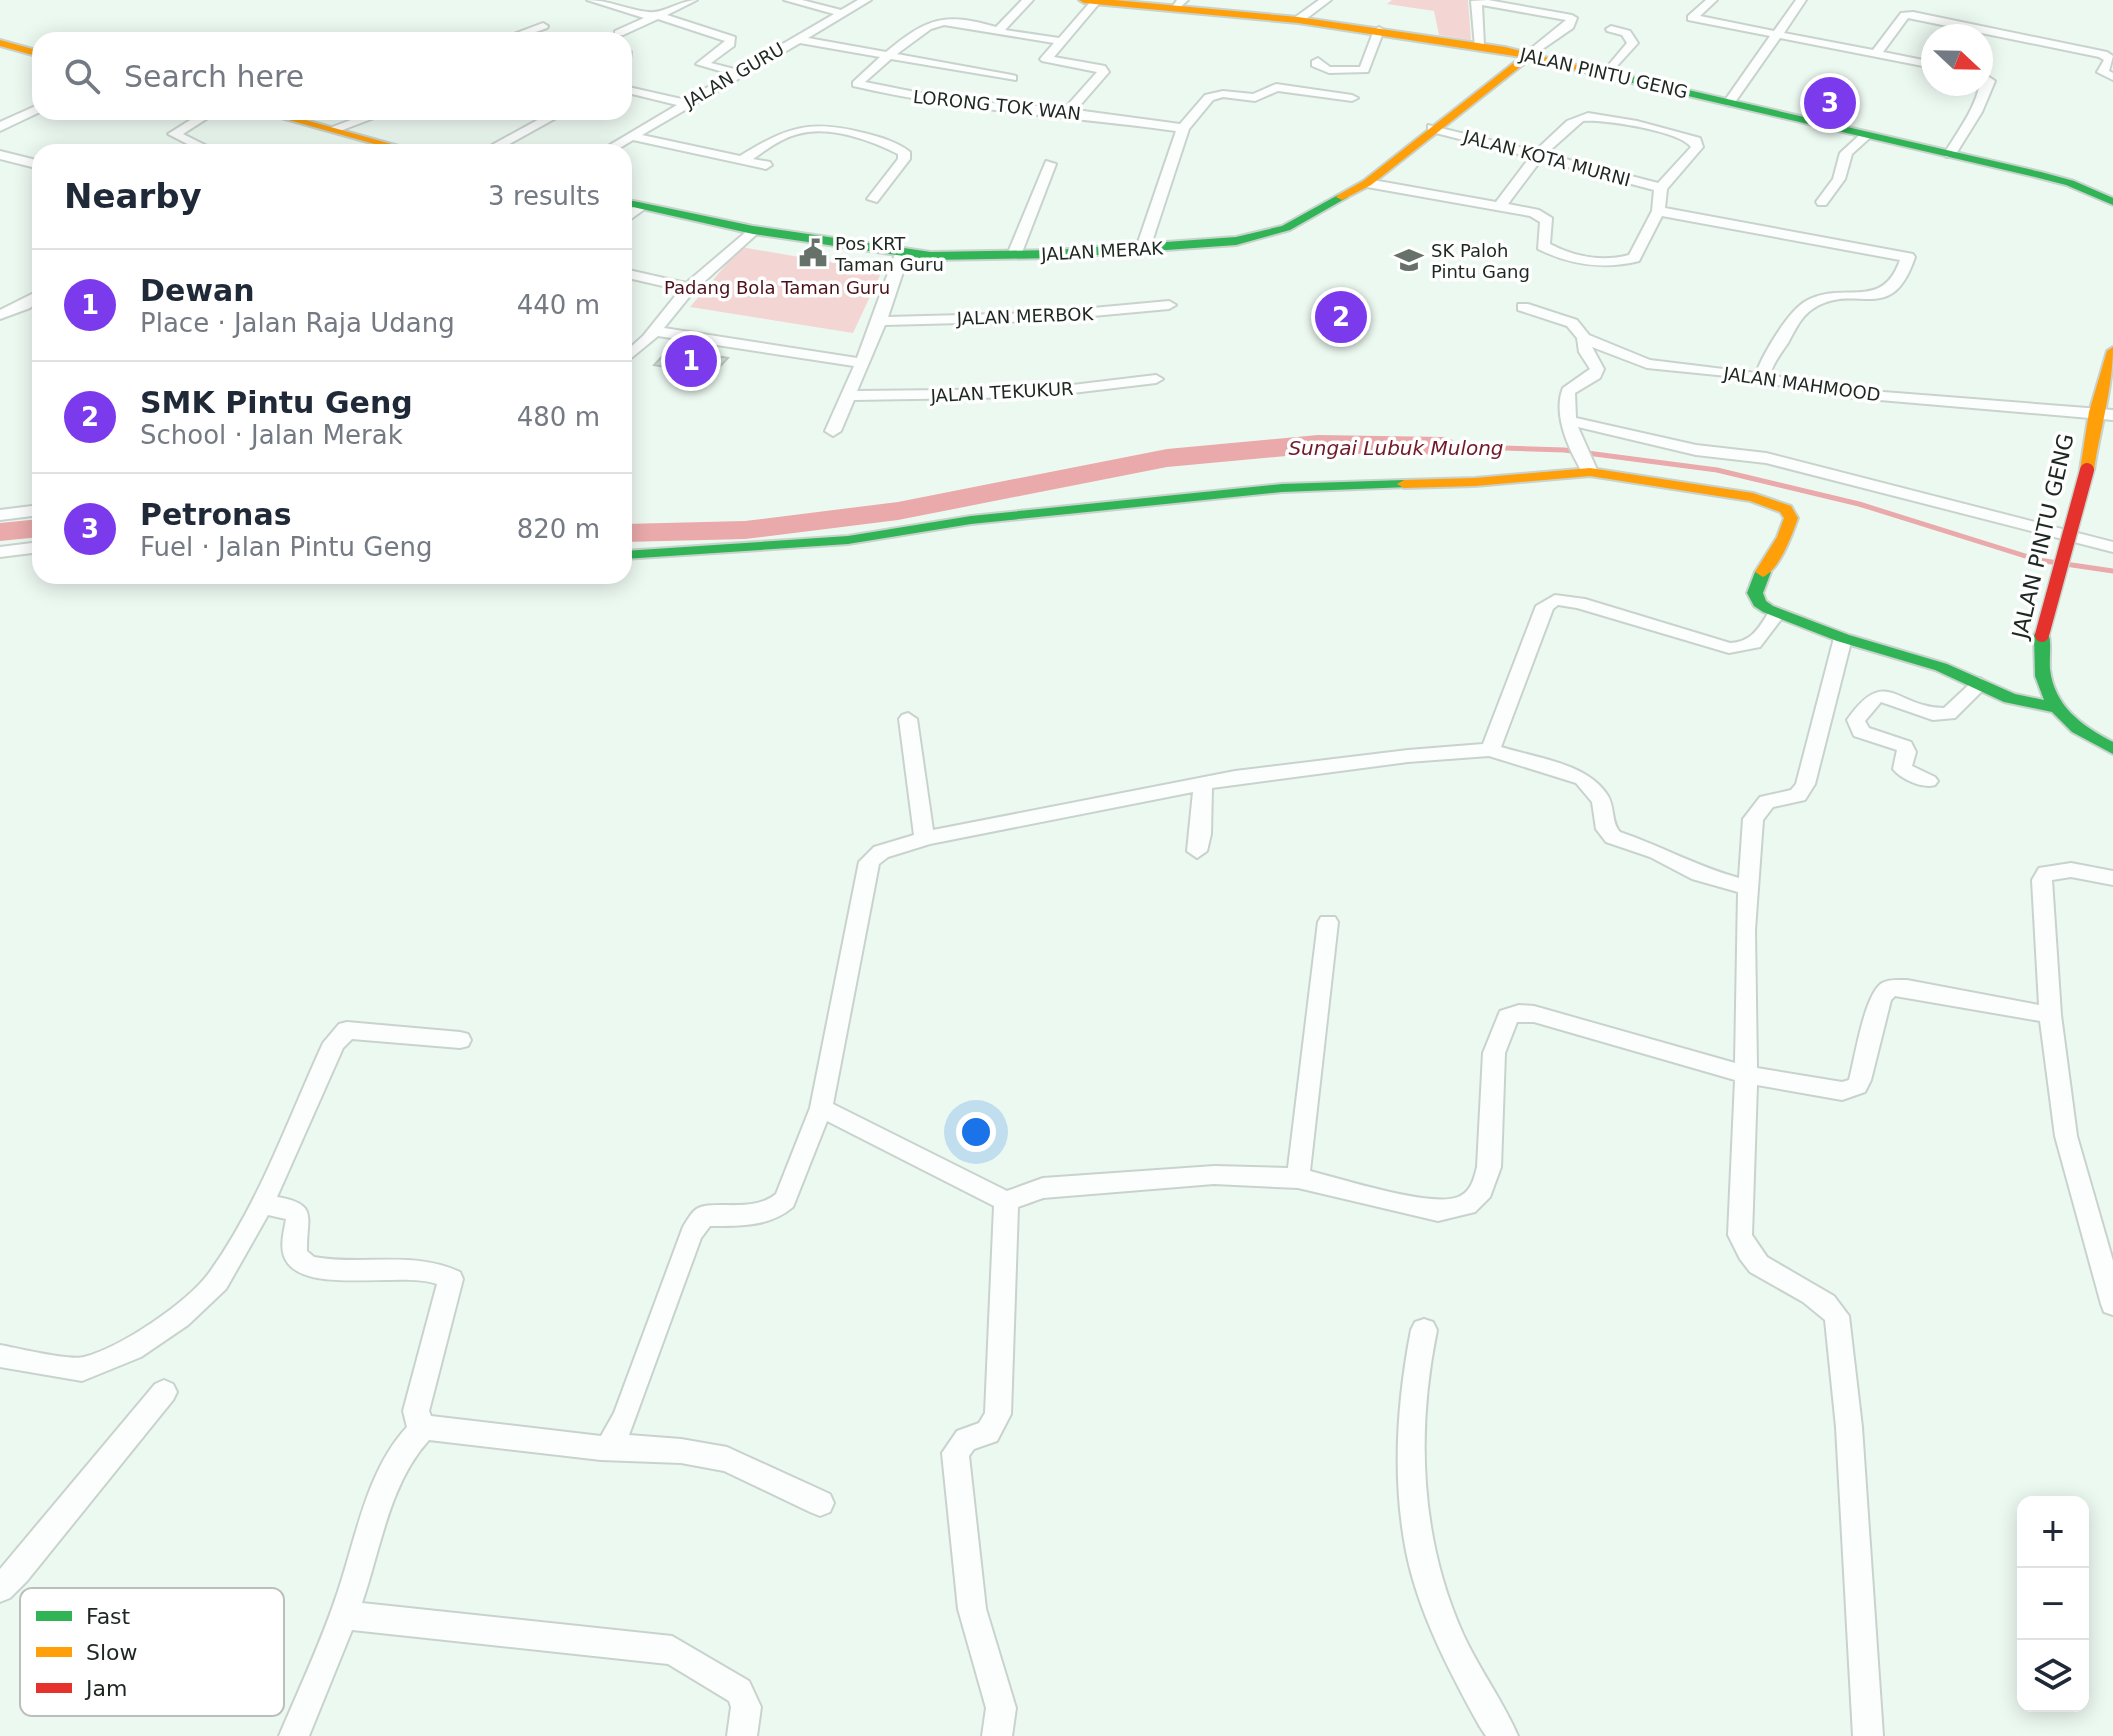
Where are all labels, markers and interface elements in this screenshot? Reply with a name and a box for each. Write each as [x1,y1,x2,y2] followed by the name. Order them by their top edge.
[1921,24,1993,96] north arrow
[32,32,632,120] search box
[679,38,788,113] street label: JALAN GURU
[1517,43,1690,103] street label: JALAN PINTU GENG
[60,54,104,98] icon: search
[124,59,304,94] text: Search here
[1804,73,1856,133] pin: 3
[912,86,1082,124] street label: LORONG TOK WAN
[1460,125,1633,190] street label: JALAN KOTA MURNI
[64,176,202,216] text: Nearby
[488,181,600,211] text: 3 results
[834,233,944,275] place label: Pos KRT Taman Guru
[1040,237,1165,265] street label: JALAN MERAK
[798,238,828,268] public building icon: Pos KRT Taman Guru
[1431,240,1530,282] place label: SK Paloh Pintu Gang
[1394,245,1424,275] school or university icon: SK Paloh Pintu Gang
[140,273,255,308] text: Dewan
[664,277,890,298] park label: Padang Bola Taman Guru
[1315,287,1367,347] pin: 2
[81,290,99,320] text: 1
[517,290,600,320] text: 440 m
[955,303,1095,329] street label: JALAN MERBOK
[140,308,455,338] text: Place · Jalan Raja Udang
[665,331,717,391] pin: 1
[1721,362,1882,405] street label: JALAN MAHMOOD
[929,378,1074,406] street label: JALAN TEKUKUR
[140,385,413,420] text: SMK Pintu Geng
[81,402,99,432] text: 2
[517,402,600,432] text: 480 m
[140,420,403,450] text: School · Jalan Merak
[2007,431,2079,643] street label: JALAN PINTU GENG
[1288,436,1504,460] water label: Sungai Lubuk Mulong
[140,497,292,532] text: Petronas
[81,514,99,544] text: 3
[517,514,600,544] text: 820 m
[140,532,432,562] text: Fuel · Jalan Pintu Geng
[956,1112,996,1152] your location
[2017,1496,2089,1712] map controls
[2017,1496,2089,1568] button: +
[2017,1568,2089,1640] button: −
[20,1588,284,1716] legend
[86,1604,131,1629] text: Fast
[86,1640,138,1665] text: Slow
[2017,1640,2089,1712] button: layers
[84,1676,127,1701] text: Jam

